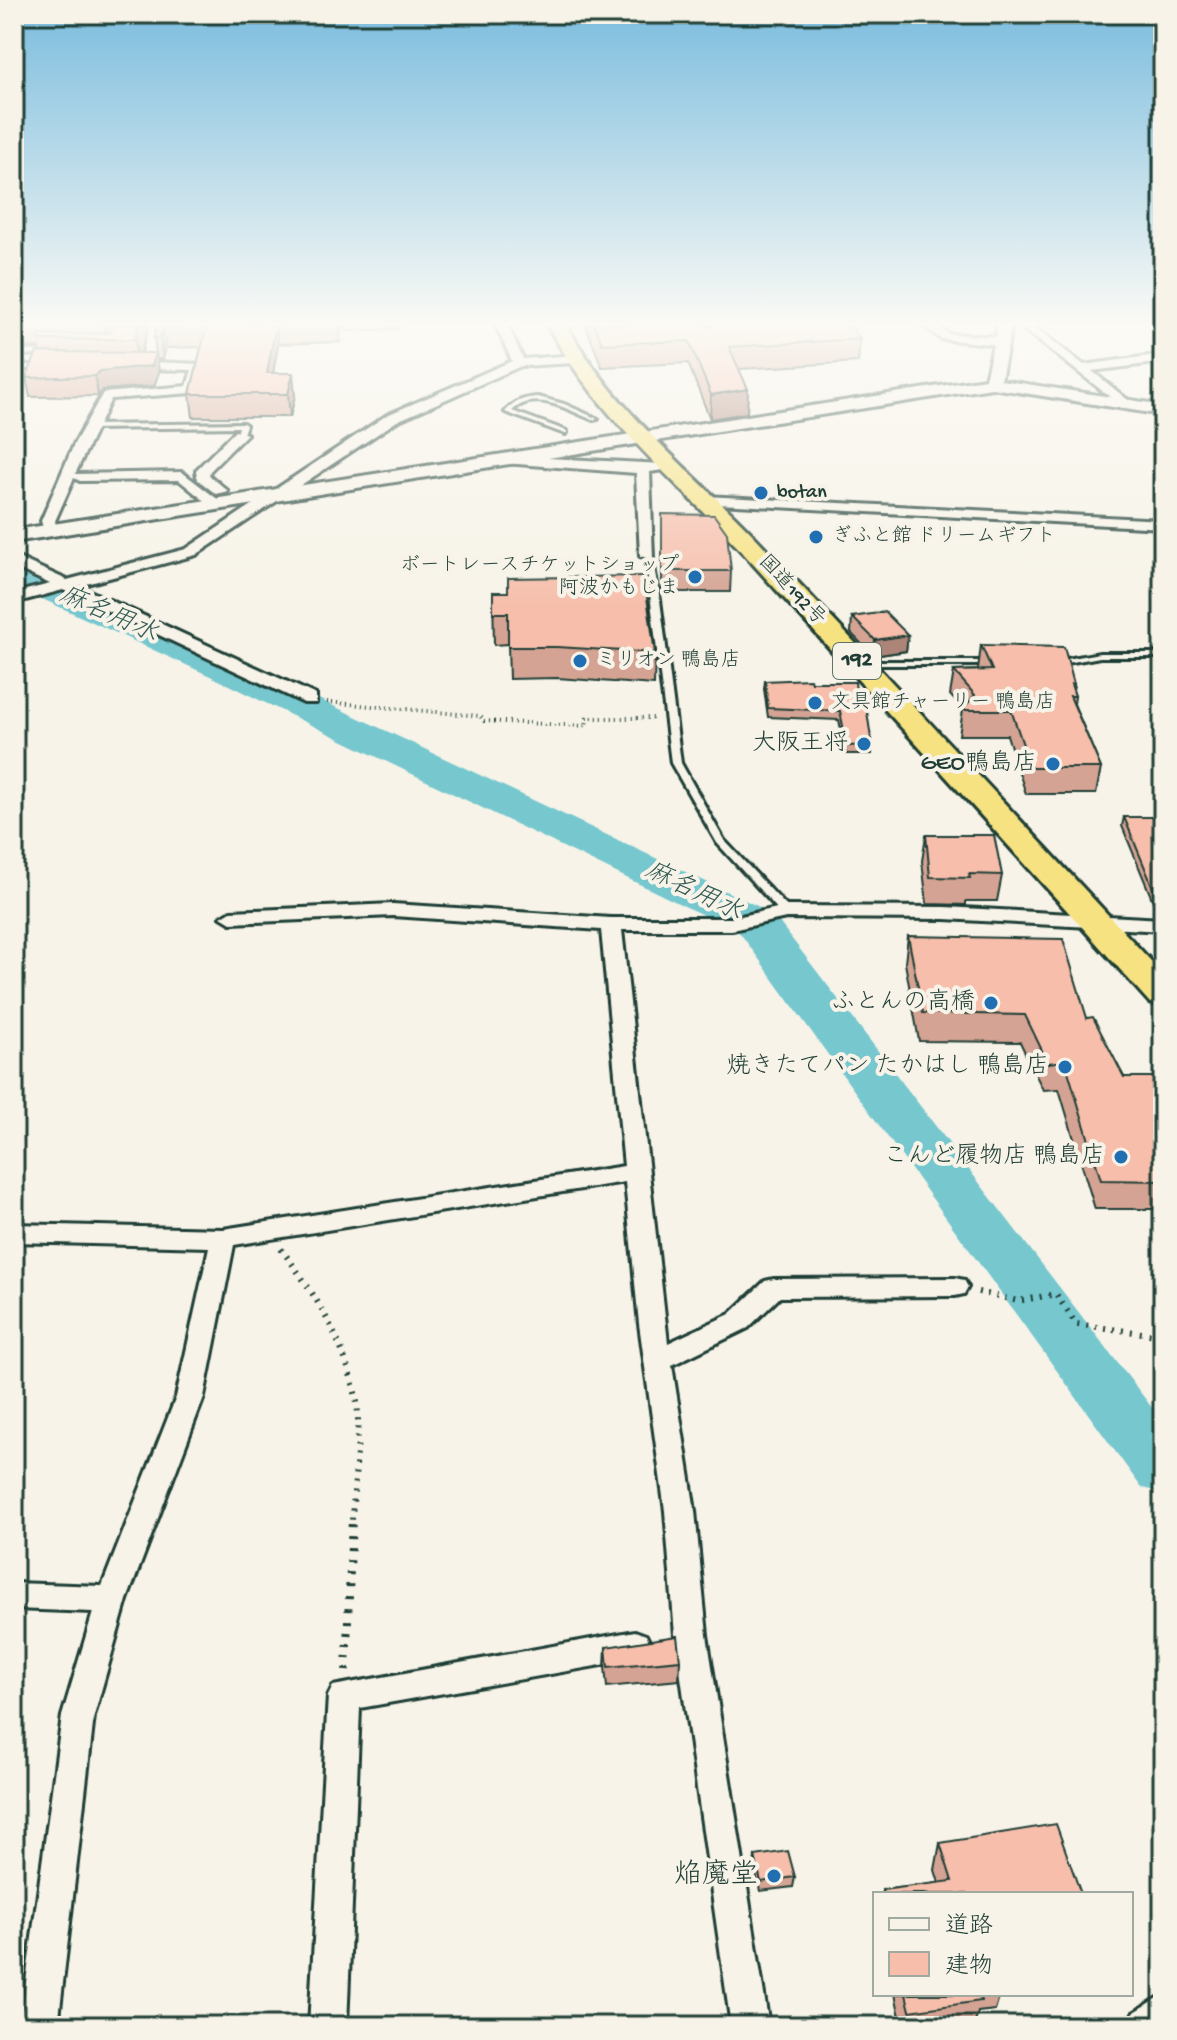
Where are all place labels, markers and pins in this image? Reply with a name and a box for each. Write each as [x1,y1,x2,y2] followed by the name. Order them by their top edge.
[777,482,827,505] place label: botan
[752,484,770,502] marker: botan
[832,525,1056,549] place label: ぎふと館 ドリームギフト
[807,528,825,546] marker: ぎふと館 ドリームギフト
[400,554,679,601] place label: ボートレースチケットショップ 阿波かもじま
[686,568,704,586] marker: ボートレースチケットショップ 阿波かもじま
[596,648,741,673] place label: ミリオン 鴨島店
[571,652,589,670] marker: ミリオン 鴨島店
[831,690,1055,715] place label: 文具館チャーリー 鴨島店
[806,694,824,712] marker: 文具館チャーリー 鴨島店
[752,730,848,759] place label: 大阪王将
[855,735,873,753] marker: 大阪王将
[920,749,1037,779] place label: GEO鴨島店
[1044,755,1062,773] marker: GEO鴨島店
[831,988,975,1018] place label: ふとんの高橋
[982,994,1000,1012] marker: ふとんの高橋
[727,1052,1049,1082] place label: 焼きたてパン たかはし 鴨島店
[1056,1058,1074,1076] marker: 焼きたてパン たかはし 鴨島店
[883,1142,1105,1172] place label: こんど履物店 鴨島店
[1112,1148,1130,1166] marker: こんど履物店 鴨島店
[674,1859,758,1893] place label: 焔魔堂
[765,1867,783,1885] marker: 焔魔堂

